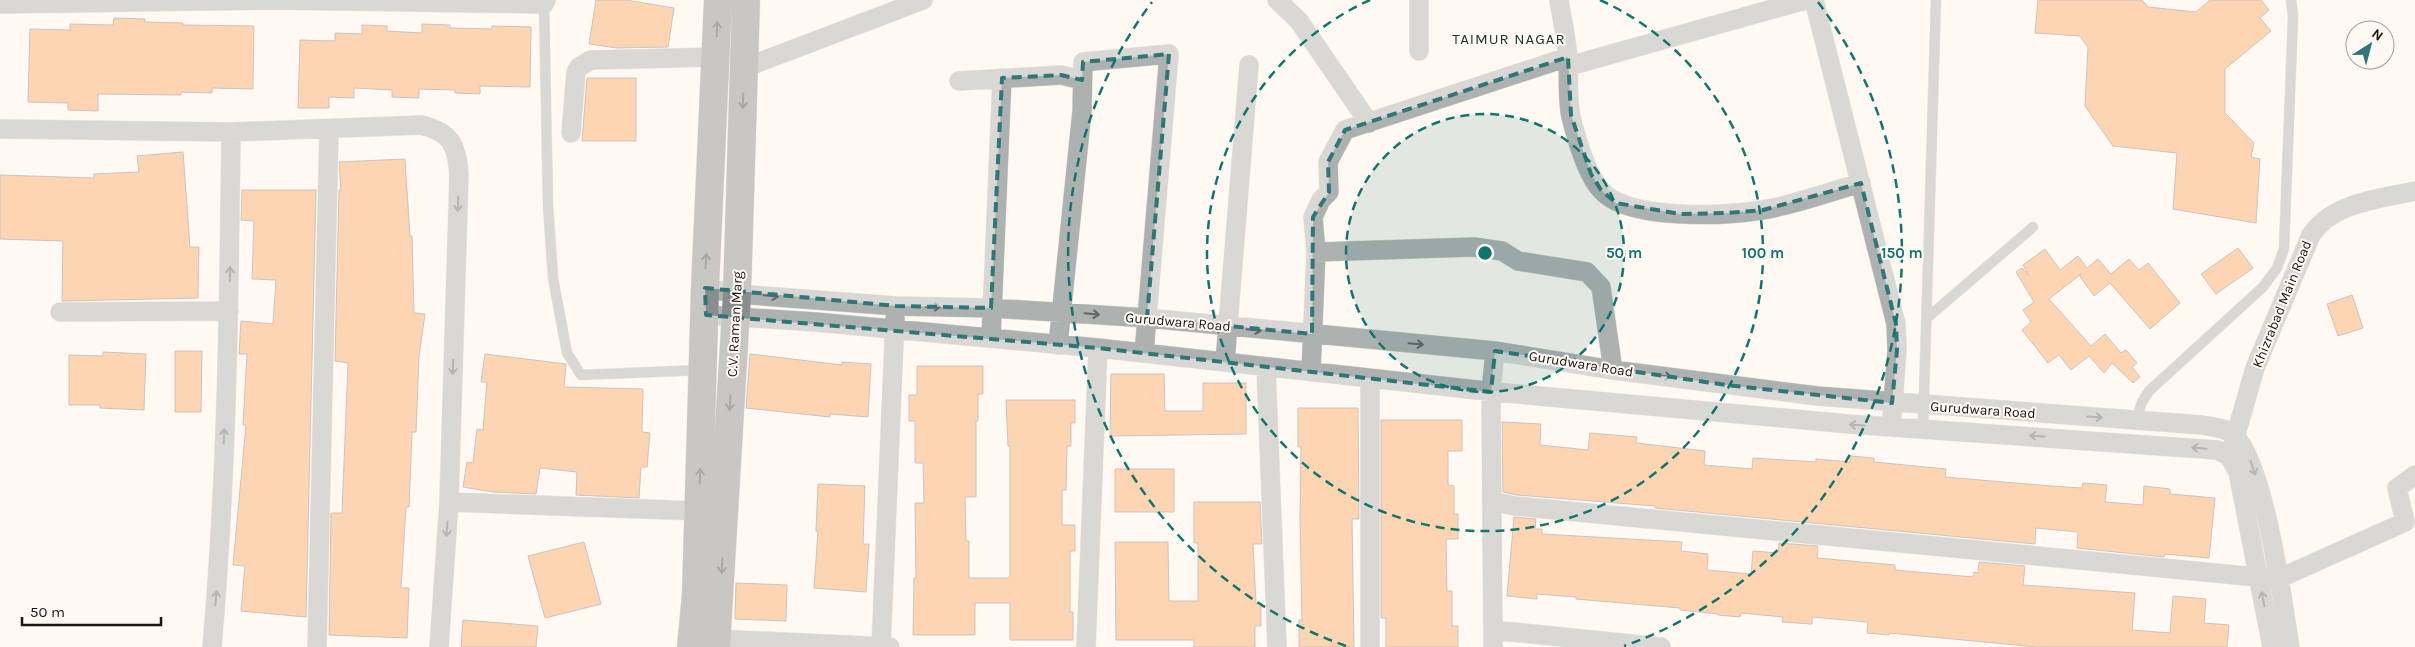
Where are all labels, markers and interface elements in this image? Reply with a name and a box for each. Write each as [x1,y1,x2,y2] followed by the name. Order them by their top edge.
[2345,20,2395,70] north arrow
[713,21,722,37] one-way arrow
[2368,25,2386,45] text: N
[1452,30,1566,48] district label: TAIMUR NAGAR
[738,93,747,109] one-way arrow
[453,196,463,212] one-way arrow
[2249,238,2315,370] street label: Khizrabad Main Road
[1476,244,1494,262] centre of rings
[1606,244,1642,262] text: 50 m
[1742,244,1784,262] text: 100 m
[1881,244,1923,262] text: 150 m
[702,253,711,269] one-way arrow
[225,266,234,282] one-way arrow
[724,271,746,377] street label: C.V. Raman Marg
[763,292,779,301] one-way arrow
[924,302,941,312] one-way arrow
[1125,309,1231,335] street label: Gurudwara Road
[1084,310,1100,319] one-way arrow
[1246,325,1262,334] one-way arrow
[1408,339,1424,349] one-way arrow
[1528,347,1634,381] street label: Gurudwara Road
[449,358,458,374] one-way arrow
[1655,372,1671,382] one-way arrow
[726,395,735,411] one-way arrow
[1930,398,2036,422] street label: Gurudwara Road
[2087,413,2103,422] one-way arrow
[1849,420,1865,429] one-way arrow
[219,428,229,444] one-way arrow
[2029,432,2045,441] one-way arrow
[2191,443,2207,453] one-way arrow
[2249,460,2258,476] one-way arrow
[695,468,705,484] one-way arrow
[443,521,452,537] one-way arrow
[718,557,727,573] one-way arrow
[212,591,221,607] one-way arrow
[2258,592,2268,608] one-way arrow
[22,594,161,626] scale bar
[30,603,65,621] text: 50 m

